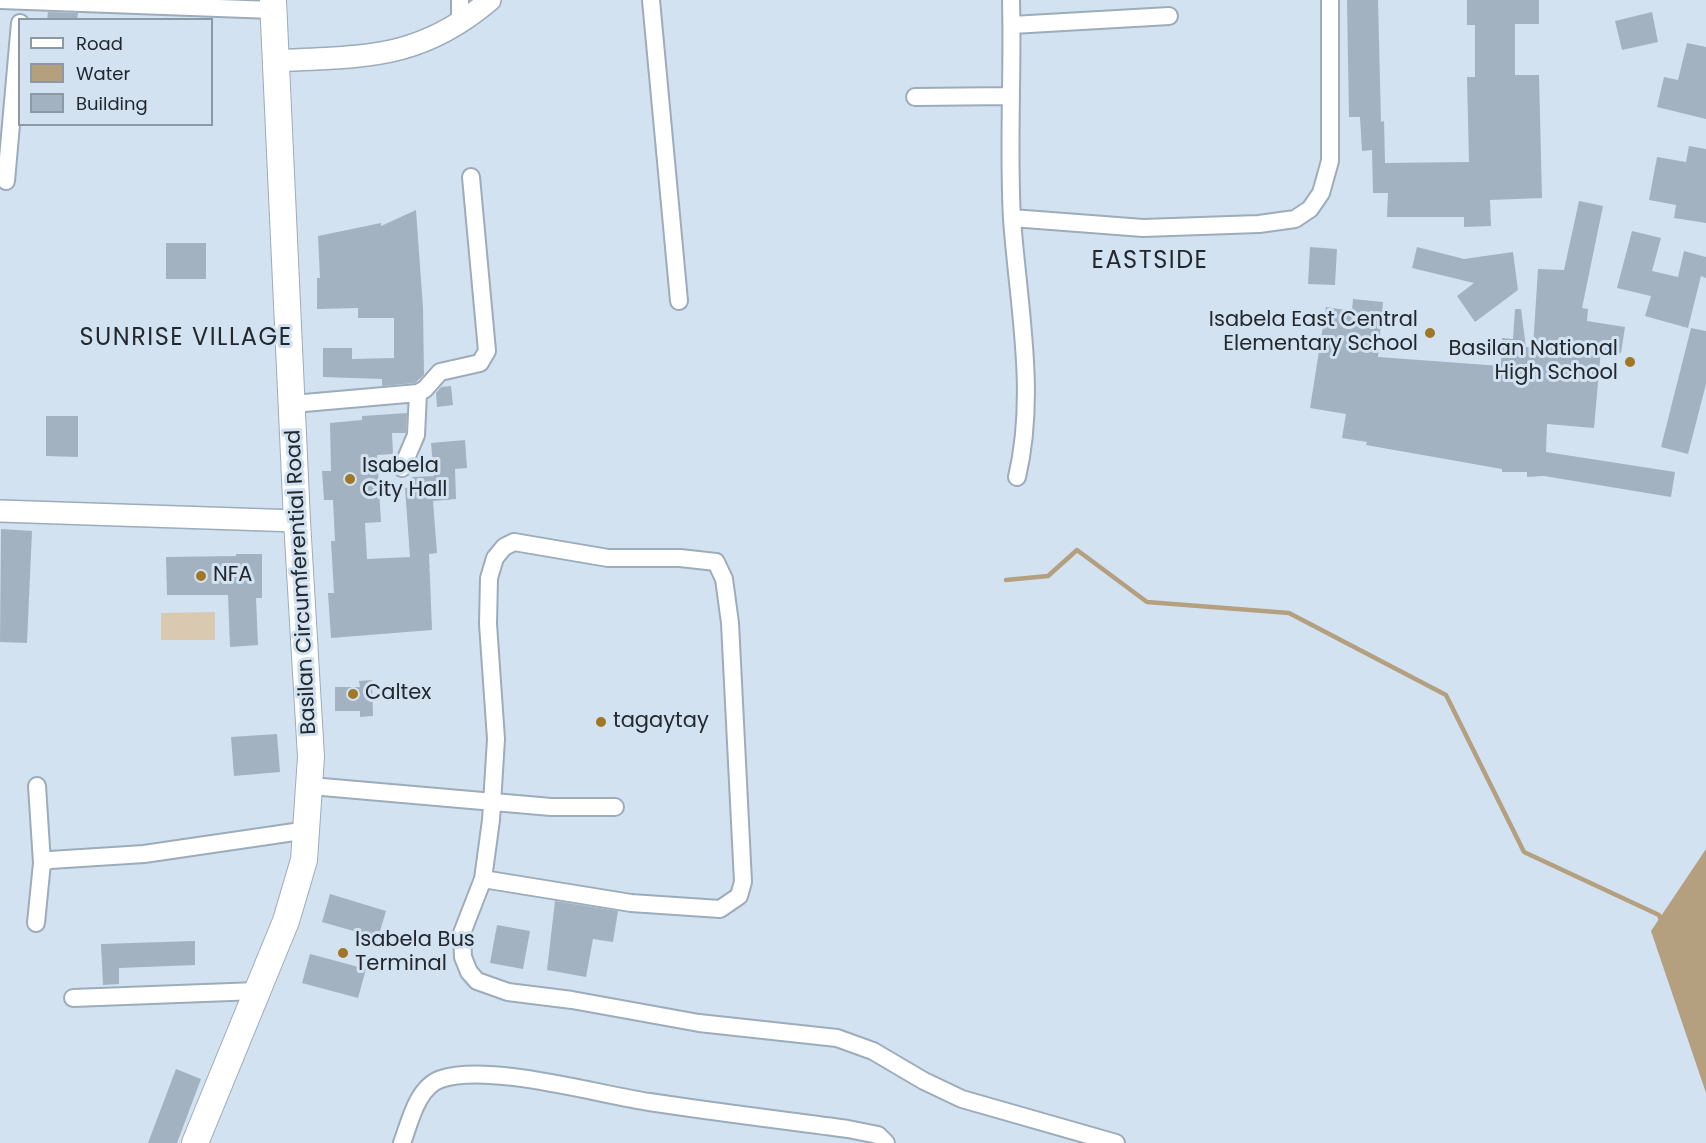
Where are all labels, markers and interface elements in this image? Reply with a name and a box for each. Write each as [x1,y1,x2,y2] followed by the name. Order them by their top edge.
[18,18,213,126] legend
[76,31,123,56] text: Road
[76,61,130,86] text: Water
[76,91,148,116] text: Building
[1092,248,1208,276] district label: EASTSIDE
[1209,308,1418,358] place label: Isabela East Central Elementary School
[80,325,292,353] district label: SUNRISE VILLAGE
[1423,326,1437,340] marker: Isabela East Central Elementary School
[1448,337,1618,387] place label: Basilan National High School
[1623,355,1637,369] marker: Basilan National High School
[281,429,323,735] street label: Basilan Circumferential Road
[362,454,448,504] place label: Isabela City Hall
[343,472,357,486] marker: Isabela City Hall
[213,563,253,589] place label: NFA
[194,569,208,583] marker: NFA
[365,681,431,707] place label: Caltex
[346,687,360,701] marker: Caltex
[613,709,709,735] place label: tagaytay
[594,715,608,729] marker: tagaytay
[355,928,475,978] place label: Isabela Bus Terminal
[336,946,350,960] marker: Isabela Bus Terminal

